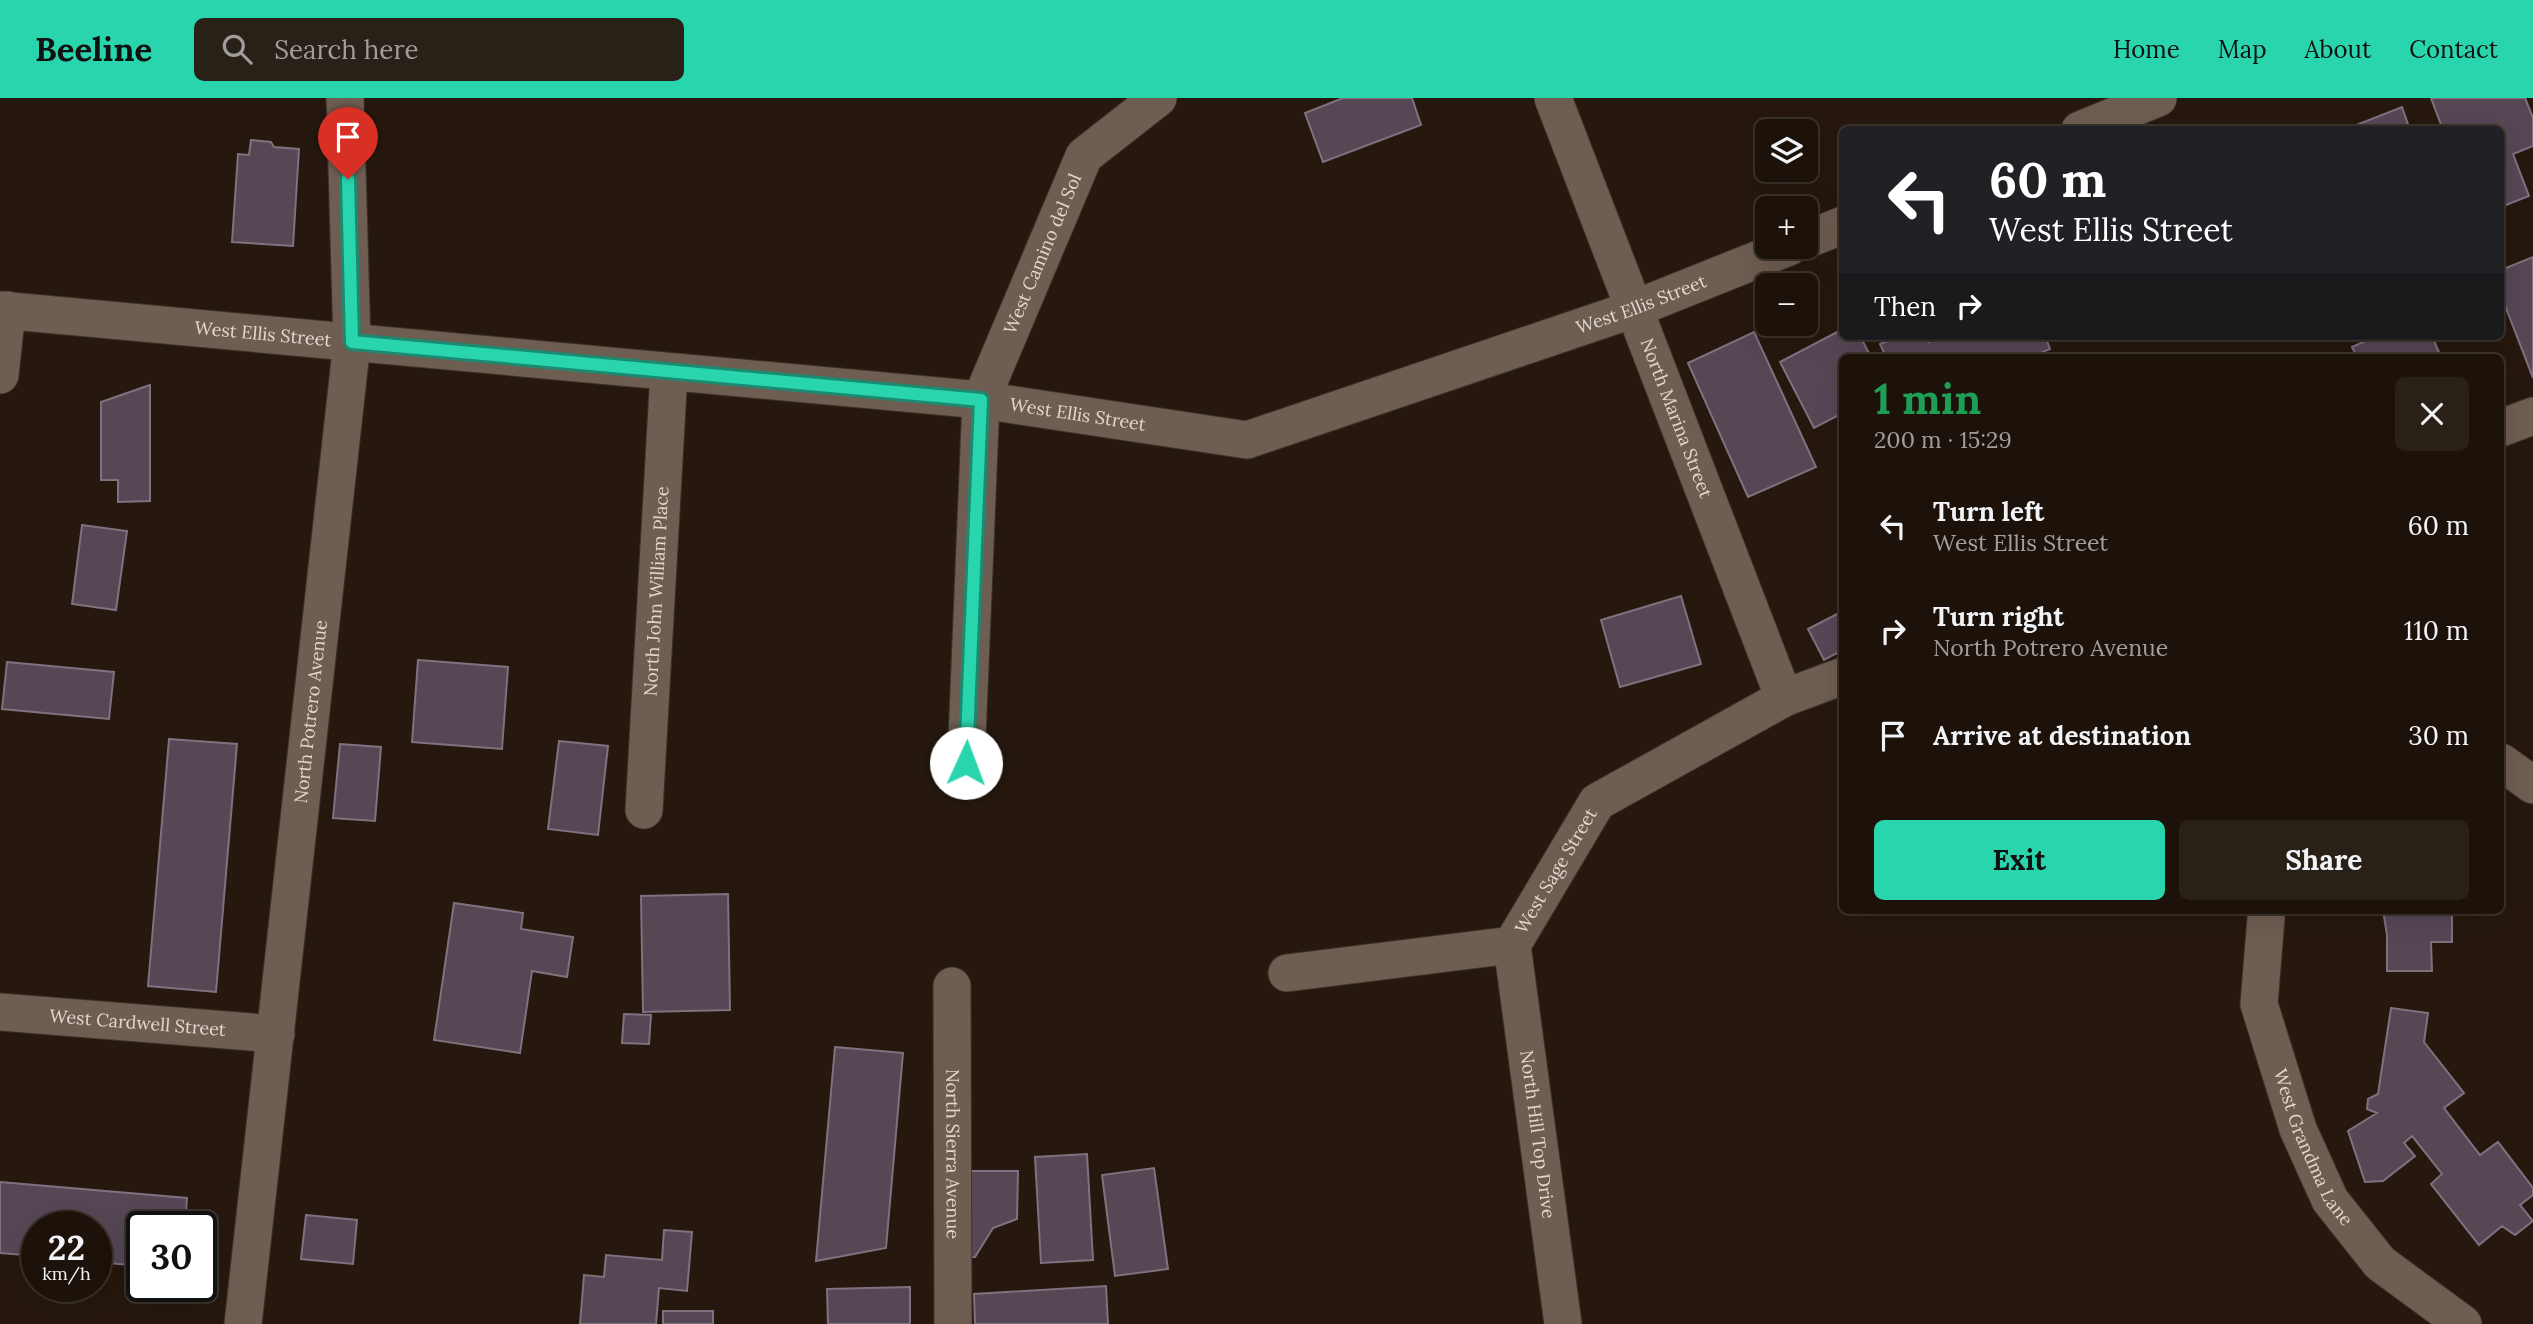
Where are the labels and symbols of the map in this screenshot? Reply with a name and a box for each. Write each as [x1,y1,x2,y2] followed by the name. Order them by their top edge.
[318,107,378,179] pin
[998,170,1086,337] street label: West Camino del Sol
[1573,269,1710,339] street label: West Ellis Street
[194,316,332,351] street label: West Ellis Street
[1636,335,1718,501] street label: North Marina Street
[1008,392,1147,436] street label: West Ellis Street
[639,486,673,697] street label: North John William Place
[289,619,332,805] street label: North Potrero Avenue
[929,726,1003,800] position arrow
[1509,804,1602,937] street label: West Sage Street
[49,1004,227,1041] street label: West Cardwell Street
[1515,1049,1561,1220] street label: North Hill Top Drive
[2269,1066,2358,1231] street label: West Grandma Lane
[941,1069,965,1239] street label: North Sierra Avenue
[126,1211,217,1302] speed limit sign: 30

